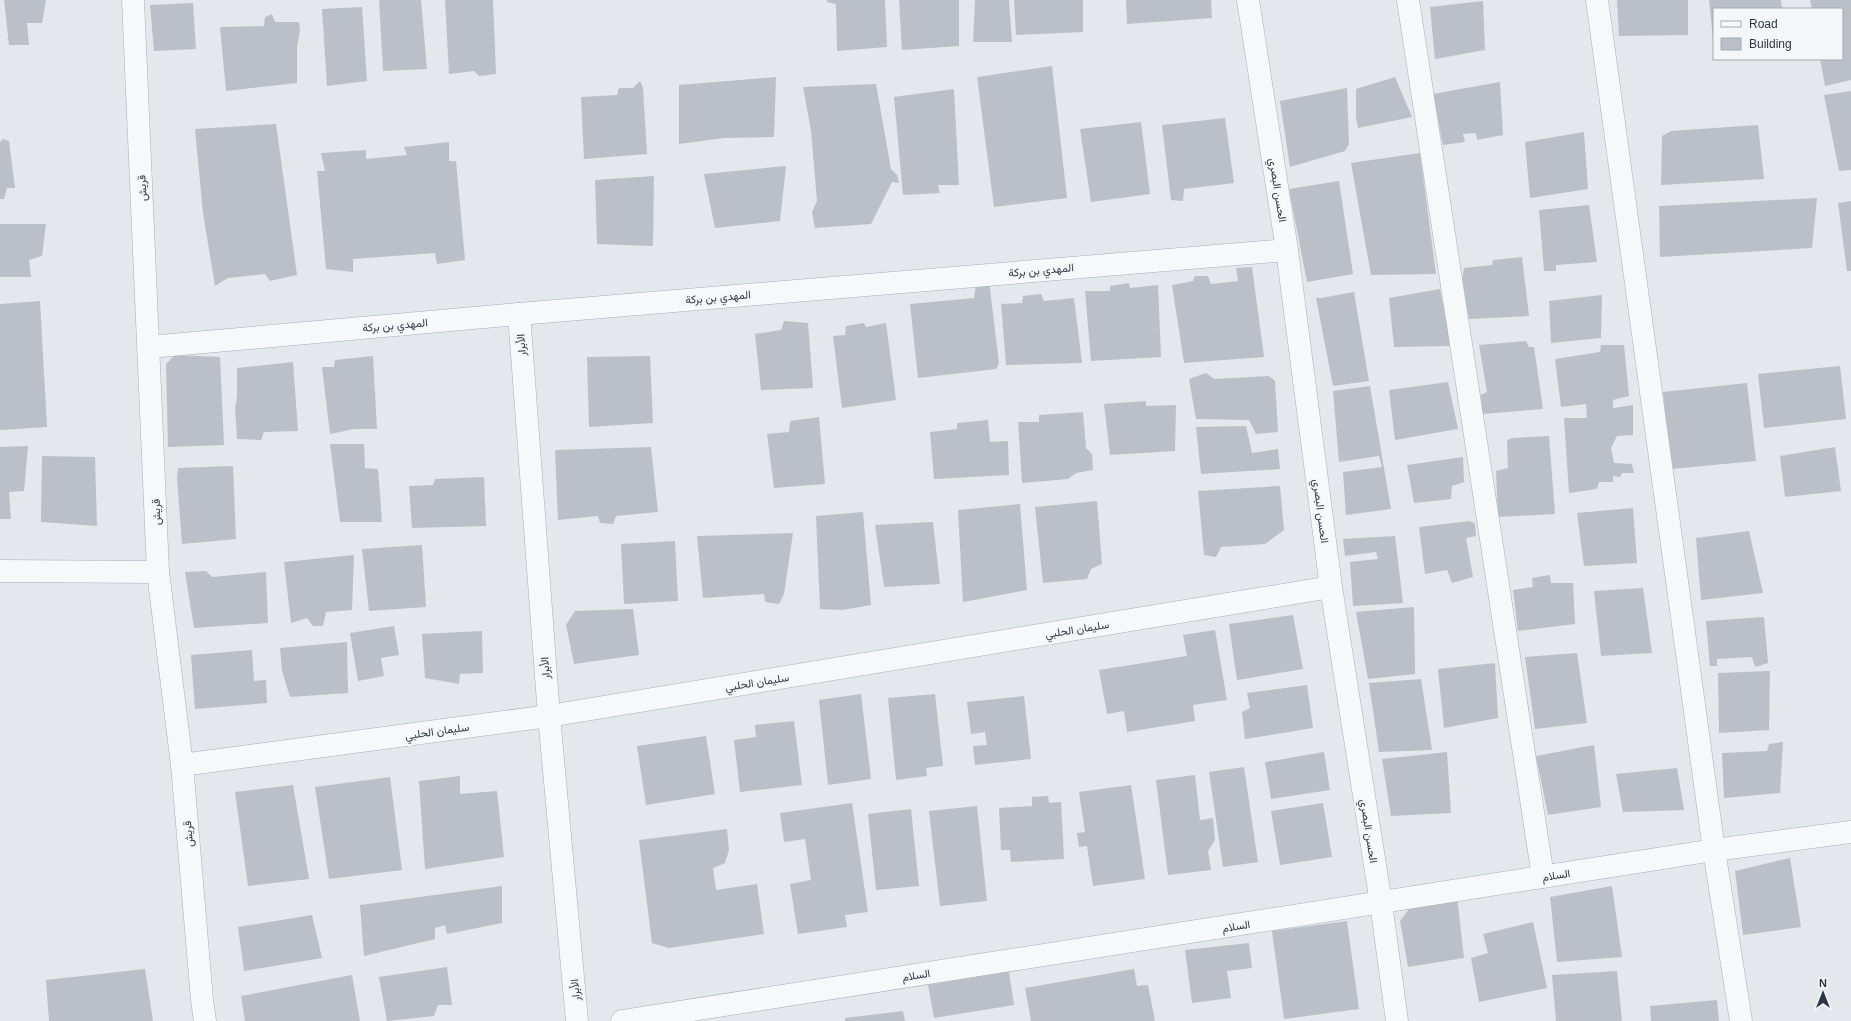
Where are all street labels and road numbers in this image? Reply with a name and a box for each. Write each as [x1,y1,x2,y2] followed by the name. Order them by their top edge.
[1263,157,1289,223] street label: الحسن البصري
[135,174,150,201] street label: قريش
[1008,261,1074,283] street label: المهدي بن بركة
[685,288,751,310] street label: المهدي بن بركة
[362,316,428,338] street label: المهدي بن بركة
[514,334,529,357] street label: الأبرار
[1307,478,1331,544] street label: الحسن البصري
[150,499,163,525] street label: قريش
[1044,618,1111,644] street label: سليمان الحلبي
[538,657,553,680] street label: الأبرار
[724,671,791,697] street label: سليمان الحلبي
[404,721,471,745] street label: سليمان الحلبي
[1354,798,1380,864] street label: الحسن البصري
[181,820,196,848] street label: قريش
[1541,867,1571,885] street label: السلام
[1221,918,1251,936] street label: السلام
[901,967,931,985] street label: السلام
[568,978,583,1002] street label: الأبرار

